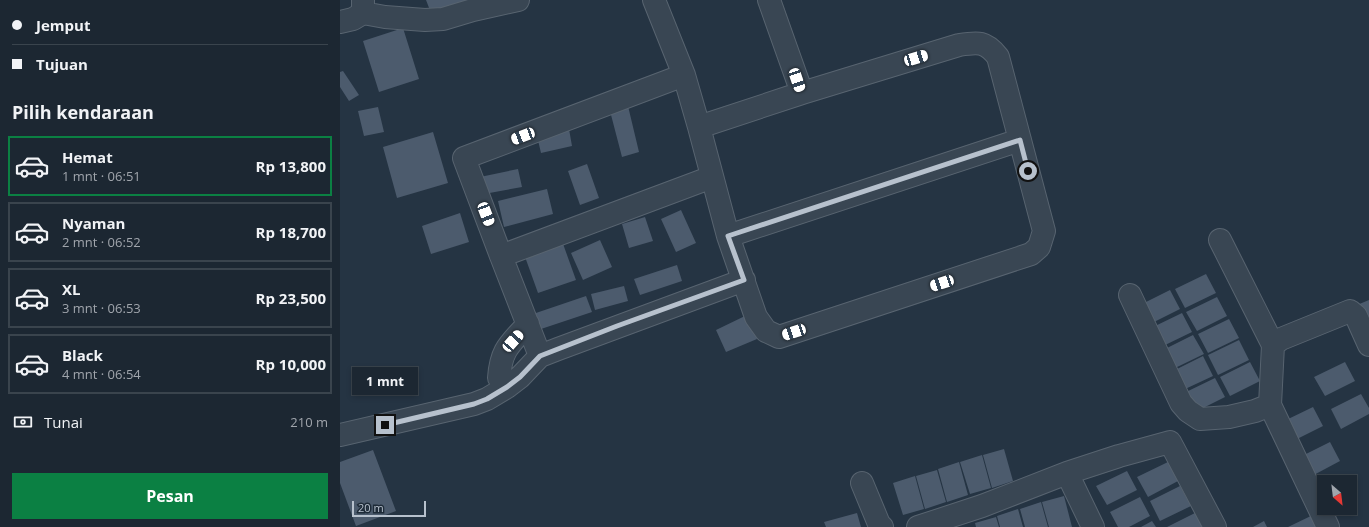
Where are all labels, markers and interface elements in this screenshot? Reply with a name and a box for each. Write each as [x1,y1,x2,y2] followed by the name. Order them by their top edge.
[36,15,90,35] text: Jemput
[903,49,929,67] car
[36,54,88,74] text: Tujuan
[787,67,807,93] car
[12,100,154,124] text: Pilih kendaraan
[510,126,536,146] car
[62,147,113,167] text: Hemat
[14,148,50,184] icon: car
[256,156,326,176] text: Rp 13,800
[1019,162,1037,180] route start
[62,167,141,185] text: 1 mnt · 06:51
[476,201,496,227] car
[62,213,125,233] text: Nyaman
[14,214,50,250] icon: car
[256,222,326,242] text: Rp 18,700
[62,233,141,251] text: 2 mnt · 06:52
[929,274,955,292] car
[62,279,80,299] text: XL
[14,280,50,316] icon: car
[256,288,326,308] text: Rp 23,500
[62,299,141,317] text: 3 mnt · 06:53
[781,323,807,341] car
[501,328,525,354] car
[62,345,103,365] text: Black
[14,346,50,382] icon: car
[256,354,326,374] text: Rp 10,000
[62,365,141,383] text: 4 mnt · 06:54
[352,367,418,395] callout: 1 mnt
[366,372,404,390] text: 1 mnt
[12,411,34,433] icon: cash
[44,412,83,432] text: Tunai
[290,413,328,431] text: 210 m
[376,416,394,434] route end
[12,473,328,519] button: Pesan
[1317,475,1357,515] north arrow
[1317,475,1357,515] map controls
[352,499,426,518] scale bar
[358,500,384,515] text: 20 m

